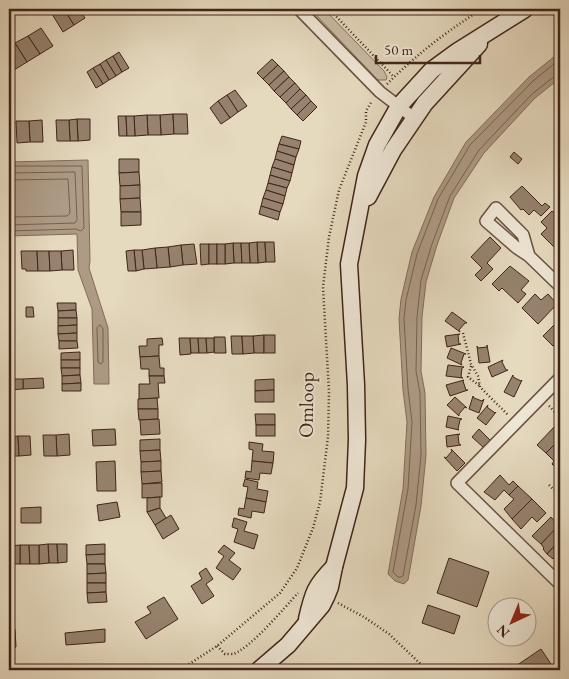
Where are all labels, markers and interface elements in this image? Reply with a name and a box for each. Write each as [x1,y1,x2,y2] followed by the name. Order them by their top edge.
[376,32,480,64] scale bar
[384,40,413,59] text: 50 m
[292,372,320,438] street label: Omloop
[486,596,536,646] north arrow
[492,620,513,642] text: N

